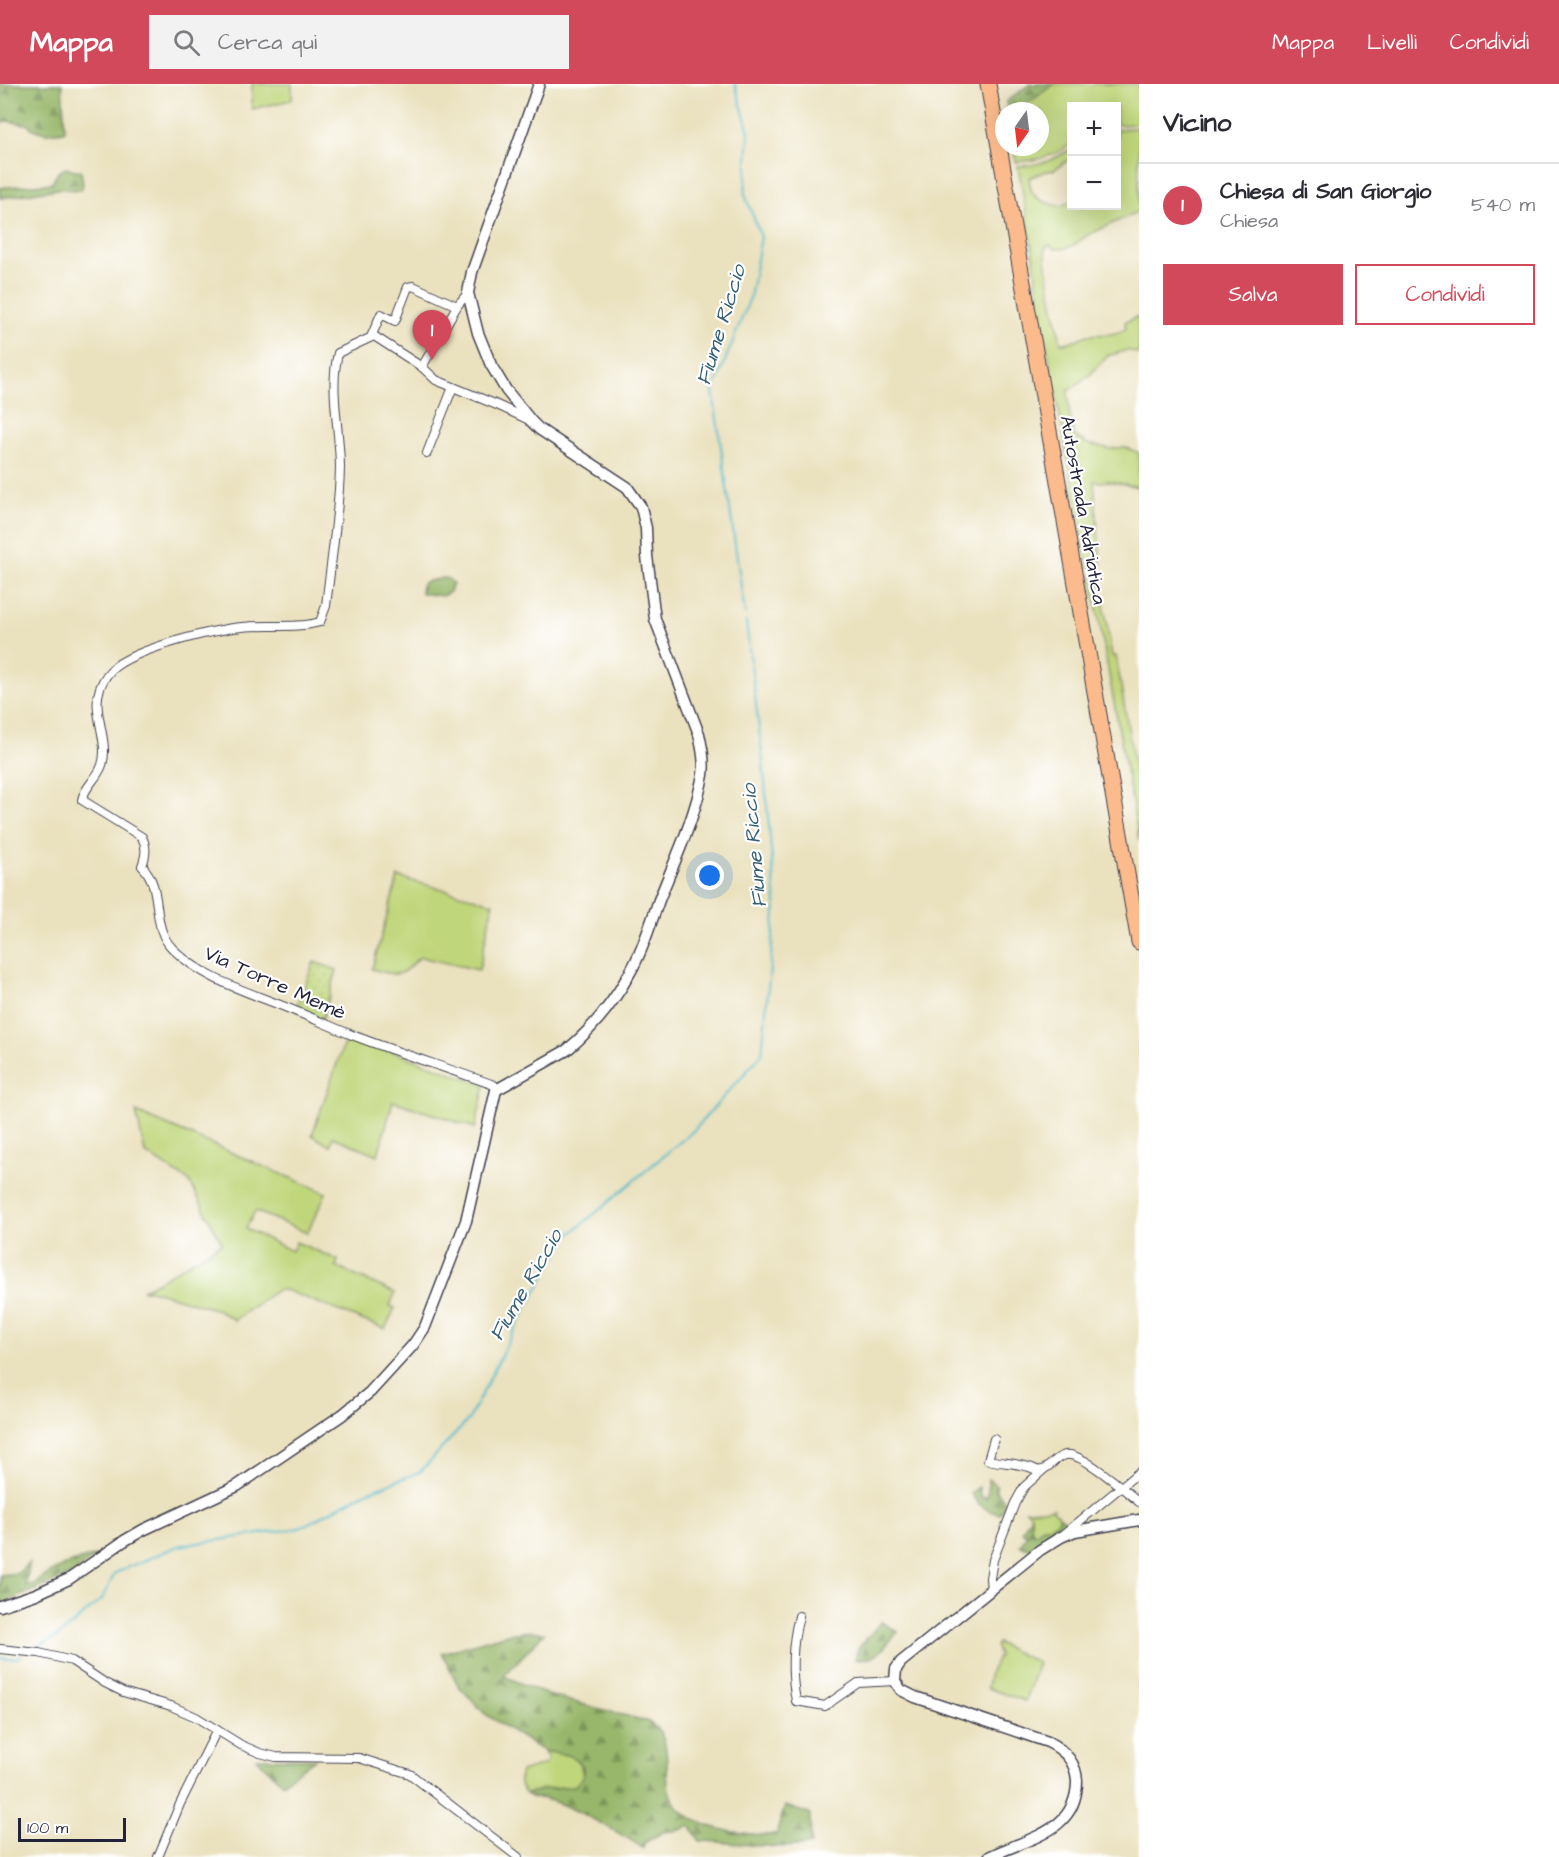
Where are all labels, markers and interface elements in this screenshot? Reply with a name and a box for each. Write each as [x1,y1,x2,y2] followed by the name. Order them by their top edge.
[149,15,569,69] search box
[30,23,113,62] text: Mappa
[170,26,203,59] icon: search
[218,27,317,58] text: Cerca qui
[1272,28,1334,57] text: Mappa
[1367,28,1417,57] text: Livelli
[1450,28,1529,57] text: Condividi
[995,102,1049,156] north arrow
[1067,102,1121,210] map controls
[1067,102,1121,156] button: +
[1163,105,1231,141] text: Vicino
[1067,156,1121,210] button: −
[1220,176,1431,207] text: Chiesa di San Giorgio
[1181,191,1184,219] text: 1
[1471,191,1535,219] text: 540 m
[1220,207,1278,235] text: Chiesa
[689,259,754,389] water label: Fiume Riccio
[1163,264,1343,325] button: Salva
[1355,264,1535,325] button: Condividi
[412,310,452,360] pin: 1
[1053,413,1113,607] street label: Autostrada Adriatica
[734,781,774,909] water label: Fiume Riccio
[695,861,724,890] your location
[200,939,350,1027] street label: Via Torre Memè
[482,1222,571,1346] water label: Fiume Riccio
[18,1815,126,1842] scale bar
[27,1817,68,1839] text: 100 m

